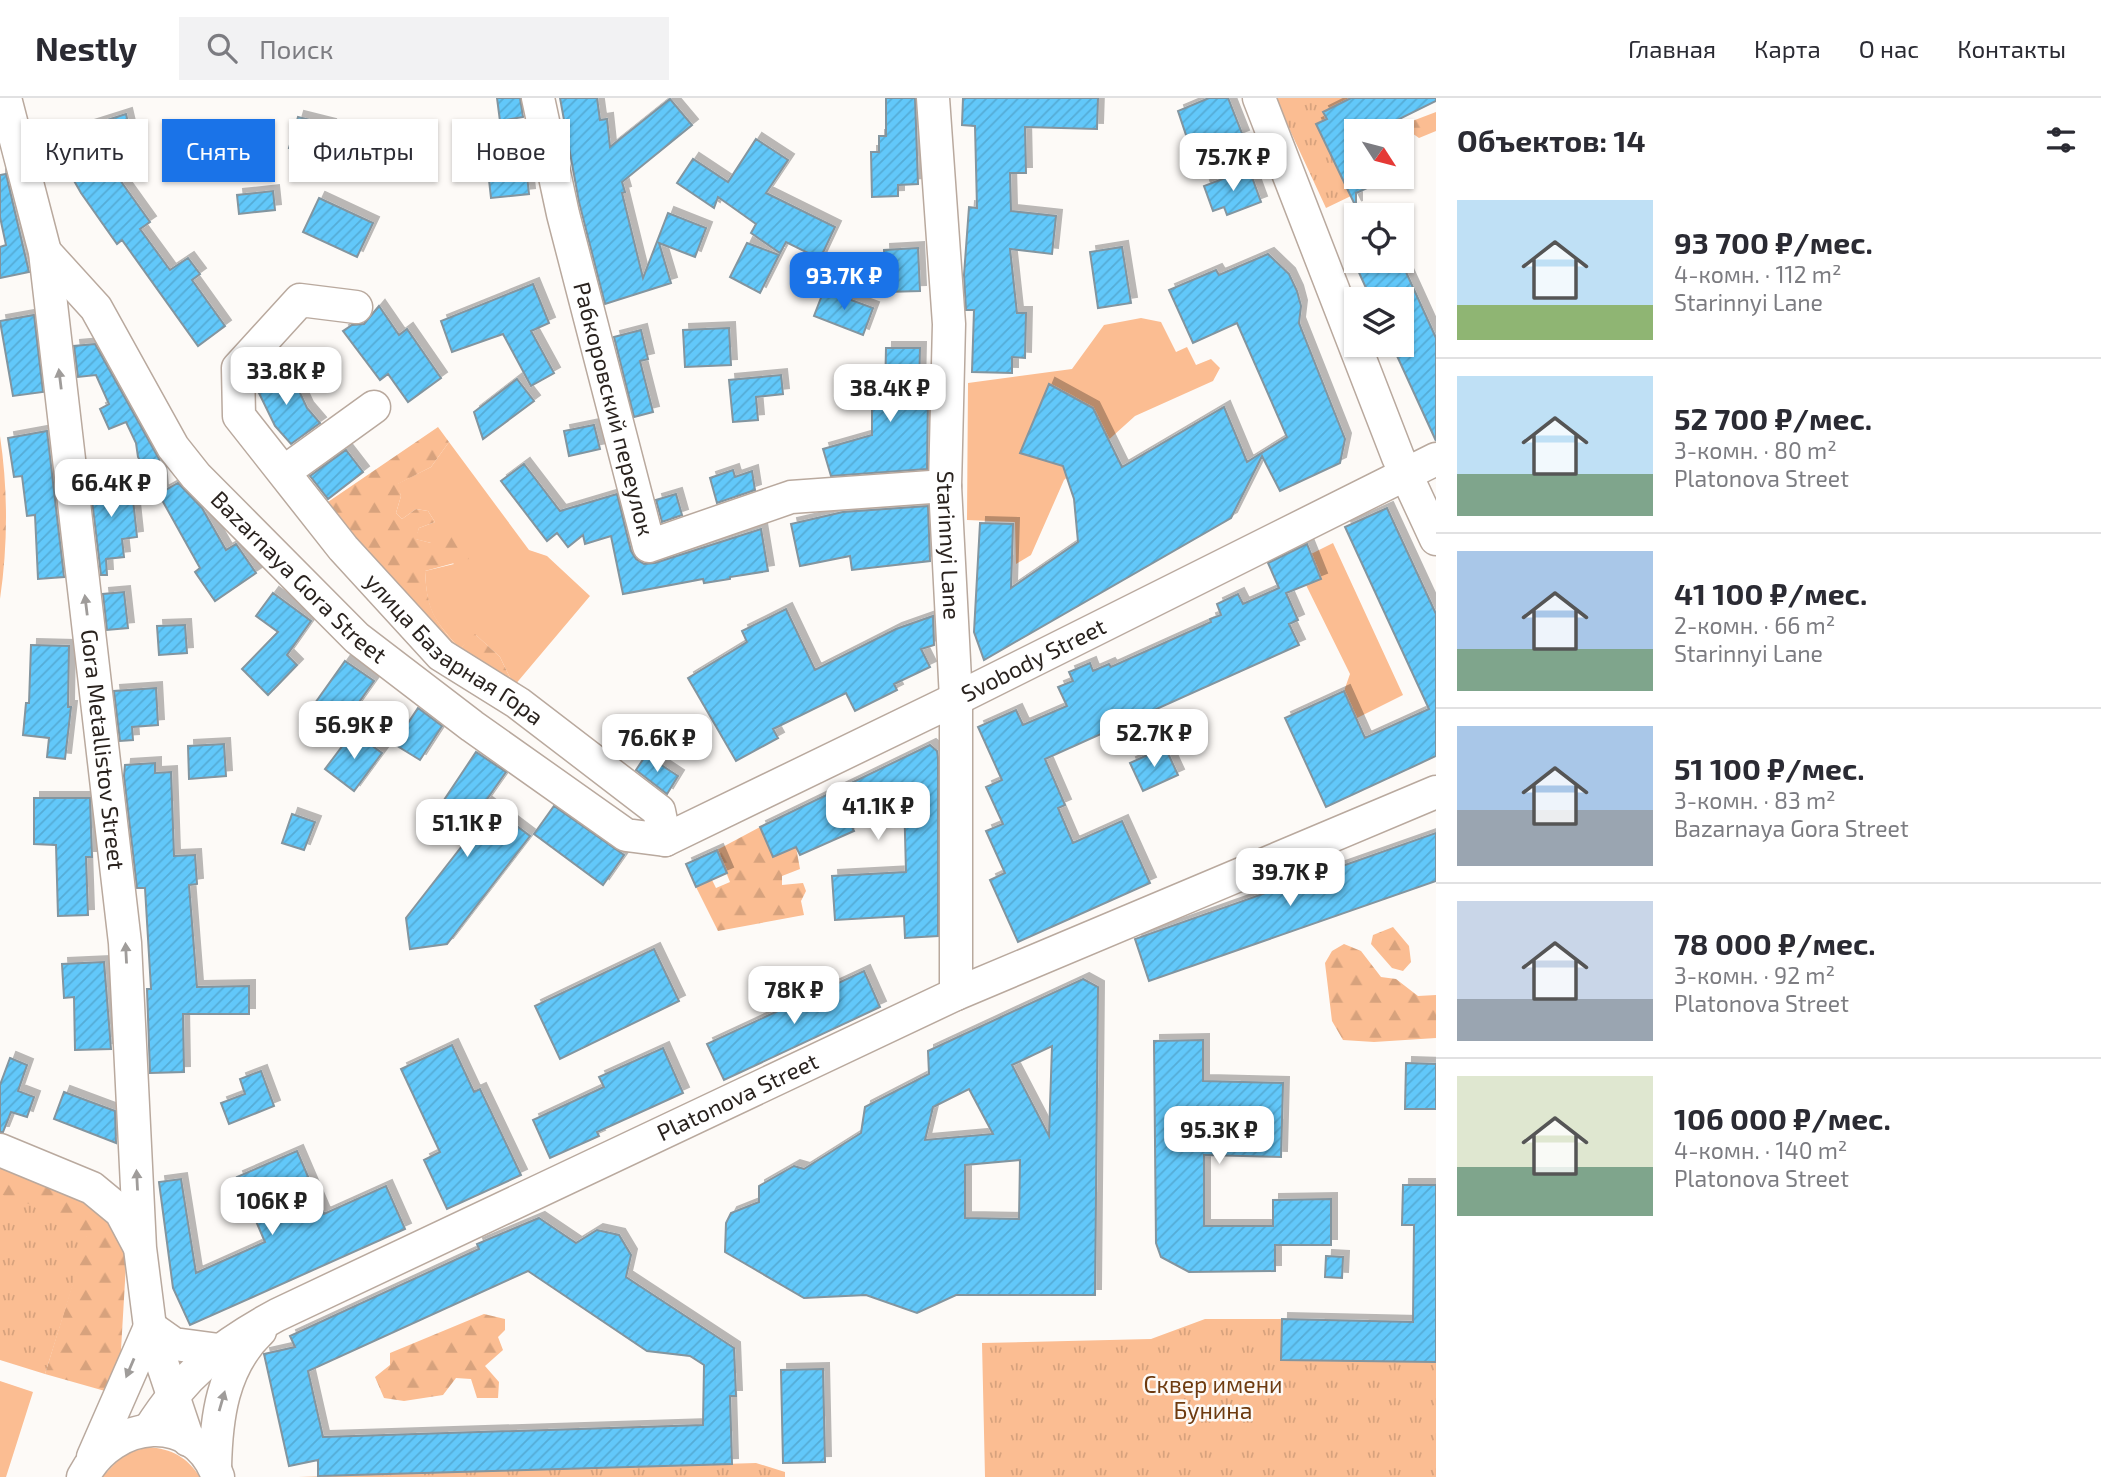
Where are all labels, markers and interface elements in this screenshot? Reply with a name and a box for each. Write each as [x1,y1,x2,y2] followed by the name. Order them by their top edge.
[179,17,669,80] search box
[35,28,137,68] text: Nestly
[203,29,241,67] icon: search
[259,33,333,64] text: Поиск
[1628,34,1716,63] text: Главная
[1754,34,1821,63] text: Карта
[1859,34,1919,63] text: О нас
[1957,34,2066,63] text: Контакты
[21,119,148,182] chip: Купить
[162,119,275,182] chip: Снять
[289,119,438,182] chip: Фильтры
[452,119,570,182] chip: Новое
[1344,119,1414,189] north arrow
[1344,119,1414,357] map controls
[2042,121,2080,159] icon: filters
[1457,122,1646,158] text: Объектов: 14
[1168,134,1298,193] pin: 75.7K ₽
[1196,142,1270,170] text: 75.7K ₽
[1344,203,1414,273] button: locate
[1674,224,1873,260] text: 93 700 ₽/мес.
[1513,228,1597,312] icon: home
[779,252,909,312] pin: 93.7K ₽
[1674,260,1841,288] text: 4-комн. · 112 m²
[806,261,882,289] text: 93.7K ₽
[568,279,661,539] street label: Рабкоровский переулок
[1344,287,1414,357] button: layers
[1674,288,1823,316] text: Starinnyi Lane
[221,348,351,407] pin: 33.8K ₽
[247,356,325,384] text: 33.8K ₽
[825,364,955,424] pin: 38.4K ₽
[54,368,65,390] one-way arrow
[850,373,930,401] text: 38.4K ₽
[1674,400,1872,436] text: 52 700 ₽/мес.
[1513,404,1597,488] icon: home
[1674,436,1837,464] text: 3-комн. · 80 m²
[46,460,176,519] pin: 66.4K ₽
[1674,464,1849,492] text: Platonova Street
[71,468,151,496] text: 66.4K ₽
[932,471,967,620] street label: Starinnyi Lane
[206,485,393,669] street label: Bazarnaya Gora Street
[359,567,549,730] street label: улица Базарная Гора
[1674,575,1867,611] text: 41 100 ₽/мес.
[1513,579,1597,663] icon: home
[81,594,92,616] one-way arrow
[956,611,1110,707] street label: Svobody Street
[1674,611,1835,639] text: 2-комн. · 66 m²
[76,628,131,872] street label: Gora Metallistov Street
[1674,639,1823,667] text: Starinnyi Lane
[289,702,419,761] pin: 56.9K ₽
[315,710,393,738] text: 56.9K ₽
[1089,710,1219,769] pin: 52.7K ₽
[592,714,722,774] pin: 76.6K ₽
[1116,718,1192,746] text: 52.7K ₽
[618,723,696,751] text: 76.6K ₽
[1674,750,1865,786] text: 51 100 ₽/мес.
[1513,754,1597,838] icon: home
[813,782,943,842] pin: 41.1K ₽
[1674,786,1836,814] text: 3-комн. · 83 m²
[842,791,914,819] text: 41.1K ₽
[402,800,532,859] pin: 51.1K ₽
[432,808,502,836] text: 51.1K ₽
[1674,814,1909,842] text: Bazarnaya Gora Street
[1225,848,1355,908] pin: 39.7K ₽
[1252,857,1328,885] text: 39.7K ₽
[1674,925,1876,961] text: 78 000 ₽/мес.
[1513,929,1597,1013] icon: home
[120,941,131,963] one-way arrow
[1674,961,1835,989] text: 3-комн. · 92 m²
[745,967,843,1026] pin: 78K ₽
[764,975,824,1003] text: 78K ₽
[1674,989,1849,1017] text: Platonova Street
[652,1046,823,1146] street label: Platonova Street
[1674,1100,1891,1136] text: 106 000 ₽/мес.
[1513,1104,1597,1188] icon: home
[1154,1107,1284,1166] pin: 95.3K ₽
[1180,1115,1258,1143] text: 95.3K ₽
[1674,1136,1847,1164] text: 4-комн. · 140 m²
[1674,1164,1849,1192] text: Platonova Street
[131,1169,142,1191] one-way arrow
[215,1178,329,1237] pin: 106K ₽
[237,1186,307,1214] text: 106K ₽
[124,1358,135,1379] one-way arrow
[1143,1370,1283,1425] park label: Cквер имени Бунина
[217,1390,227,1411] one-way arrow

